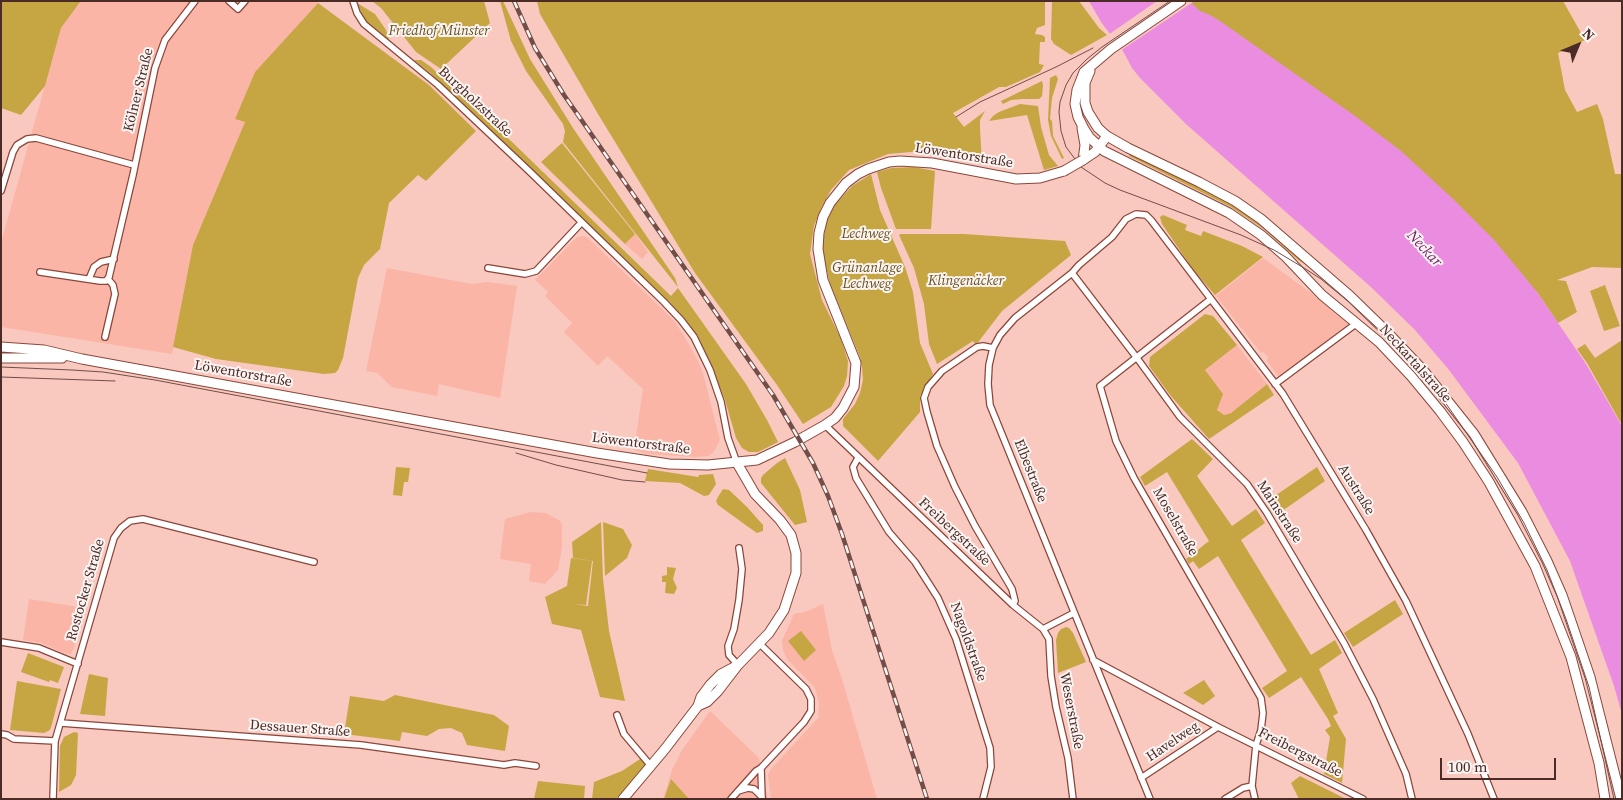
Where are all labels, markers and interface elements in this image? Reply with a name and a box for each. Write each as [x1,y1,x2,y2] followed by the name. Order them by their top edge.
[1553,20,1603,70] north arrow
[388,23,490,39] park label: Friedhof Münster
[1578,24,1599,45] text: N
[121,46,157,134] street label: Kölner Straße
[435,63,515,141] street label: Burgholzstraße
[914,140,1014,172] street label: Löwentorstraße
[841,226,891,242] park label: Lechweg
[1403,227,1445,271] water label: Neckar
[832,260,902,292] park label: Grünanlage Lechweg
[928,273,1004,289] park label: Klingenäcker
[1375,321,1455,407] street label: Neckartalstraße
[193,357,293,391] street label: Löwentorstraße
[591,430,691,458] street label: Löwentorstraße
[1010,437,1050,505] street label: Elbestraße
[1334,462,1378,518] street label: Austraße
[1253,478,1305,546] street label: Mainstraße
[1149,485,1201,559] street label: Moselstraße
[915,494,993,570] street label: Freibergstraße
[63,537,109,643] street label: Rostocker Straße
[946,600,990,684] street label: Nagoldstraße
[1055,671,1087,751] street label: Weserstraße
[249,717,351,741] street label: Dessauer Straße
[1143,718,1203,766] street label: Havelweg
[1255,725,1345,781] street label: Freibergstraße
[1443,748,1559,780] scale bar
[1448,756,1488,777] text: 100 m

